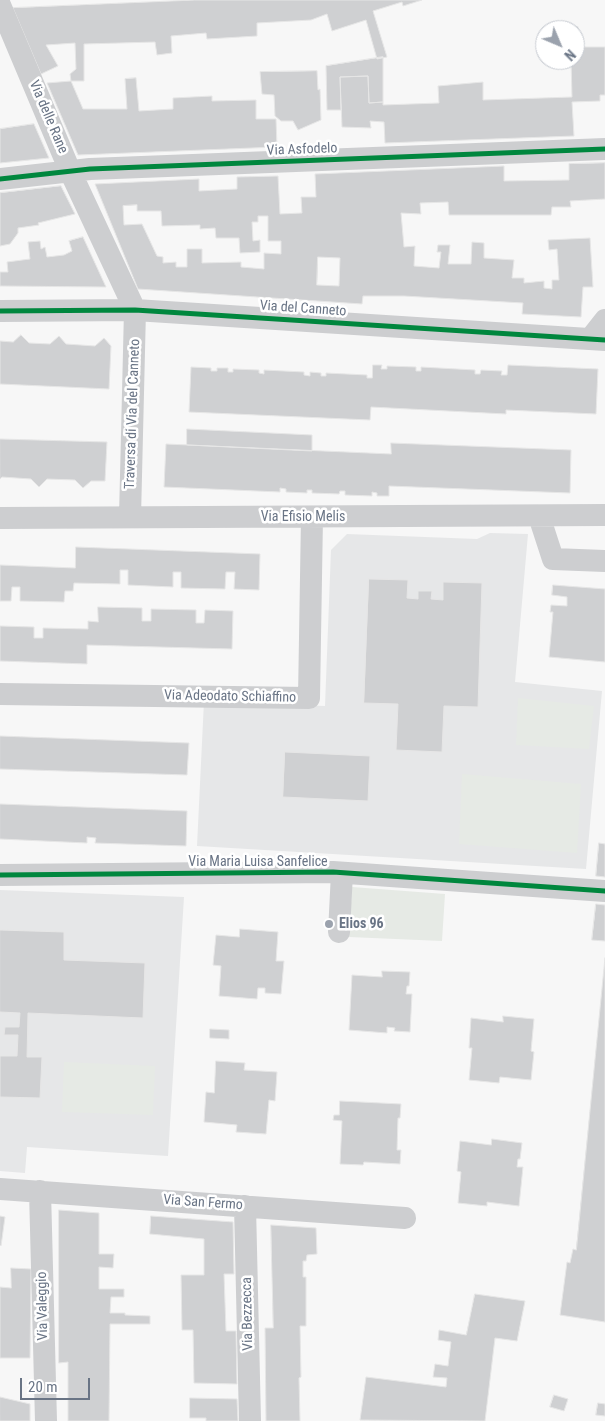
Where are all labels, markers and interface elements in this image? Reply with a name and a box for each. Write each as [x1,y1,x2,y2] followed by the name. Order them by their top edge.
[535,20,585,70] north arrow
[561,46,579,64] text: N
[25,78,71,156] street label: Via delle Rane
[266,140,338,160] street label: Via Asfodelo
[259,298,347,320] street label: Via del Canneto
[122,339,144,489] street label: Traversa di Via del Canneto
[261,509,345,525] street label: Via Efisio Melis
[164,687,296,707] street label: Via Adeodato Schiaffino
[188,854,328,870] street label: Via Maria Luisa Sanfelice
[339,916,384,932] place label: Elios 96
[323,918,335,930] marker: Elios 96
[163,1192,243,1214] street label: Via San Fermo
[34,1271,52,1341] street label: Via Valeggio
[239,1277,257,1351] street label: Via Bezzecca
[22,1368,92,1400] scale bar
[28,1378,58,1396] text: 20 m

